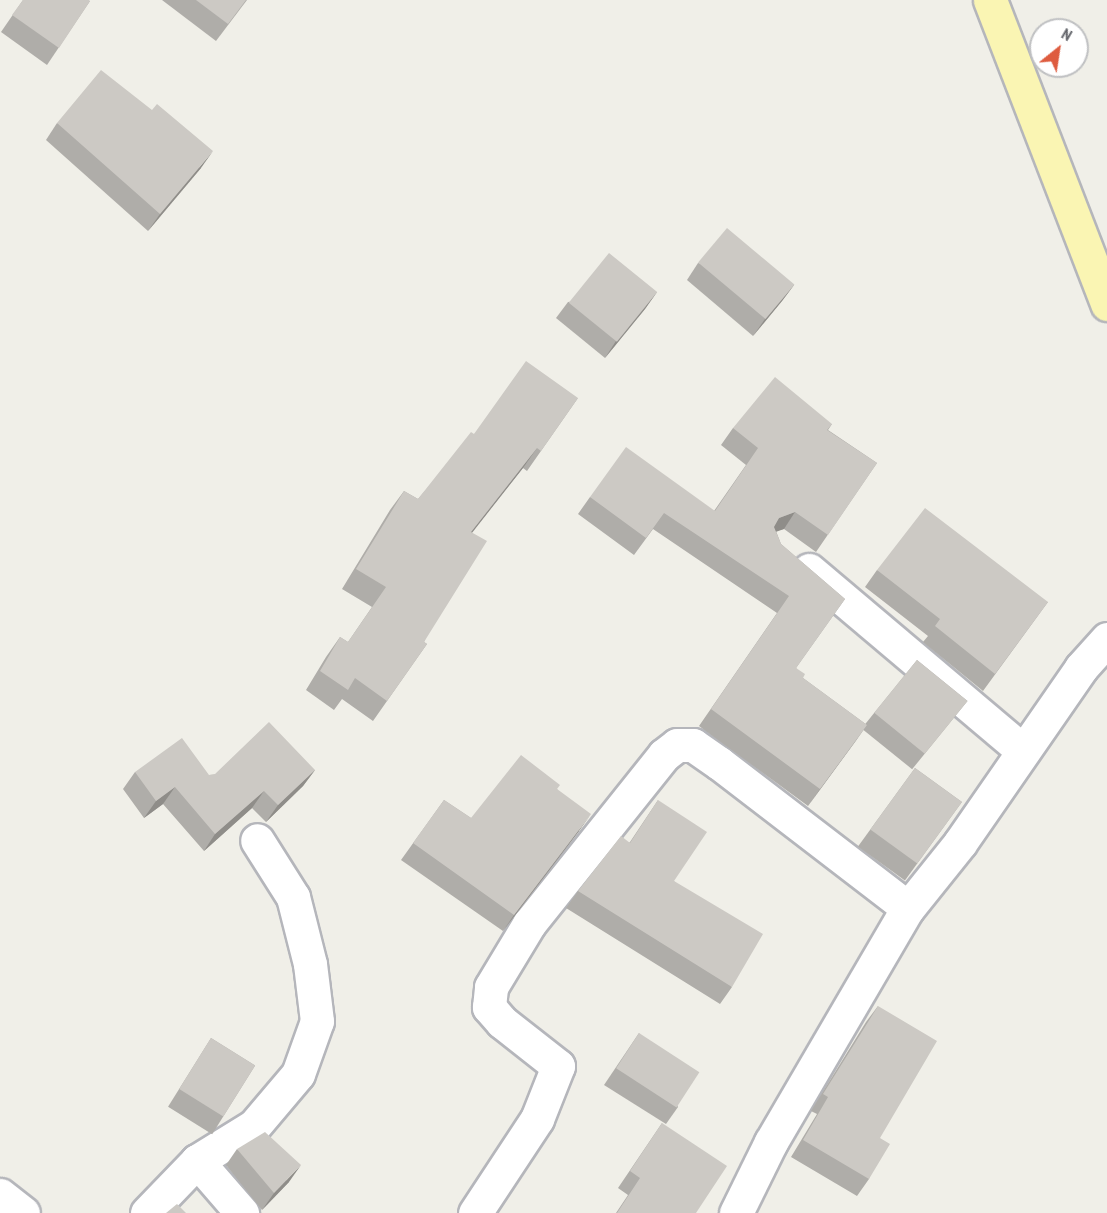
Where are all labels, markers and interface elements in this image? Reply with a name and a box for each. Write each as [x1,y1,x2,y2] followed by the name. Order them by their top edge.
[1029,18,1089,78] north arrow
[1058,23,1076,45] text: N

